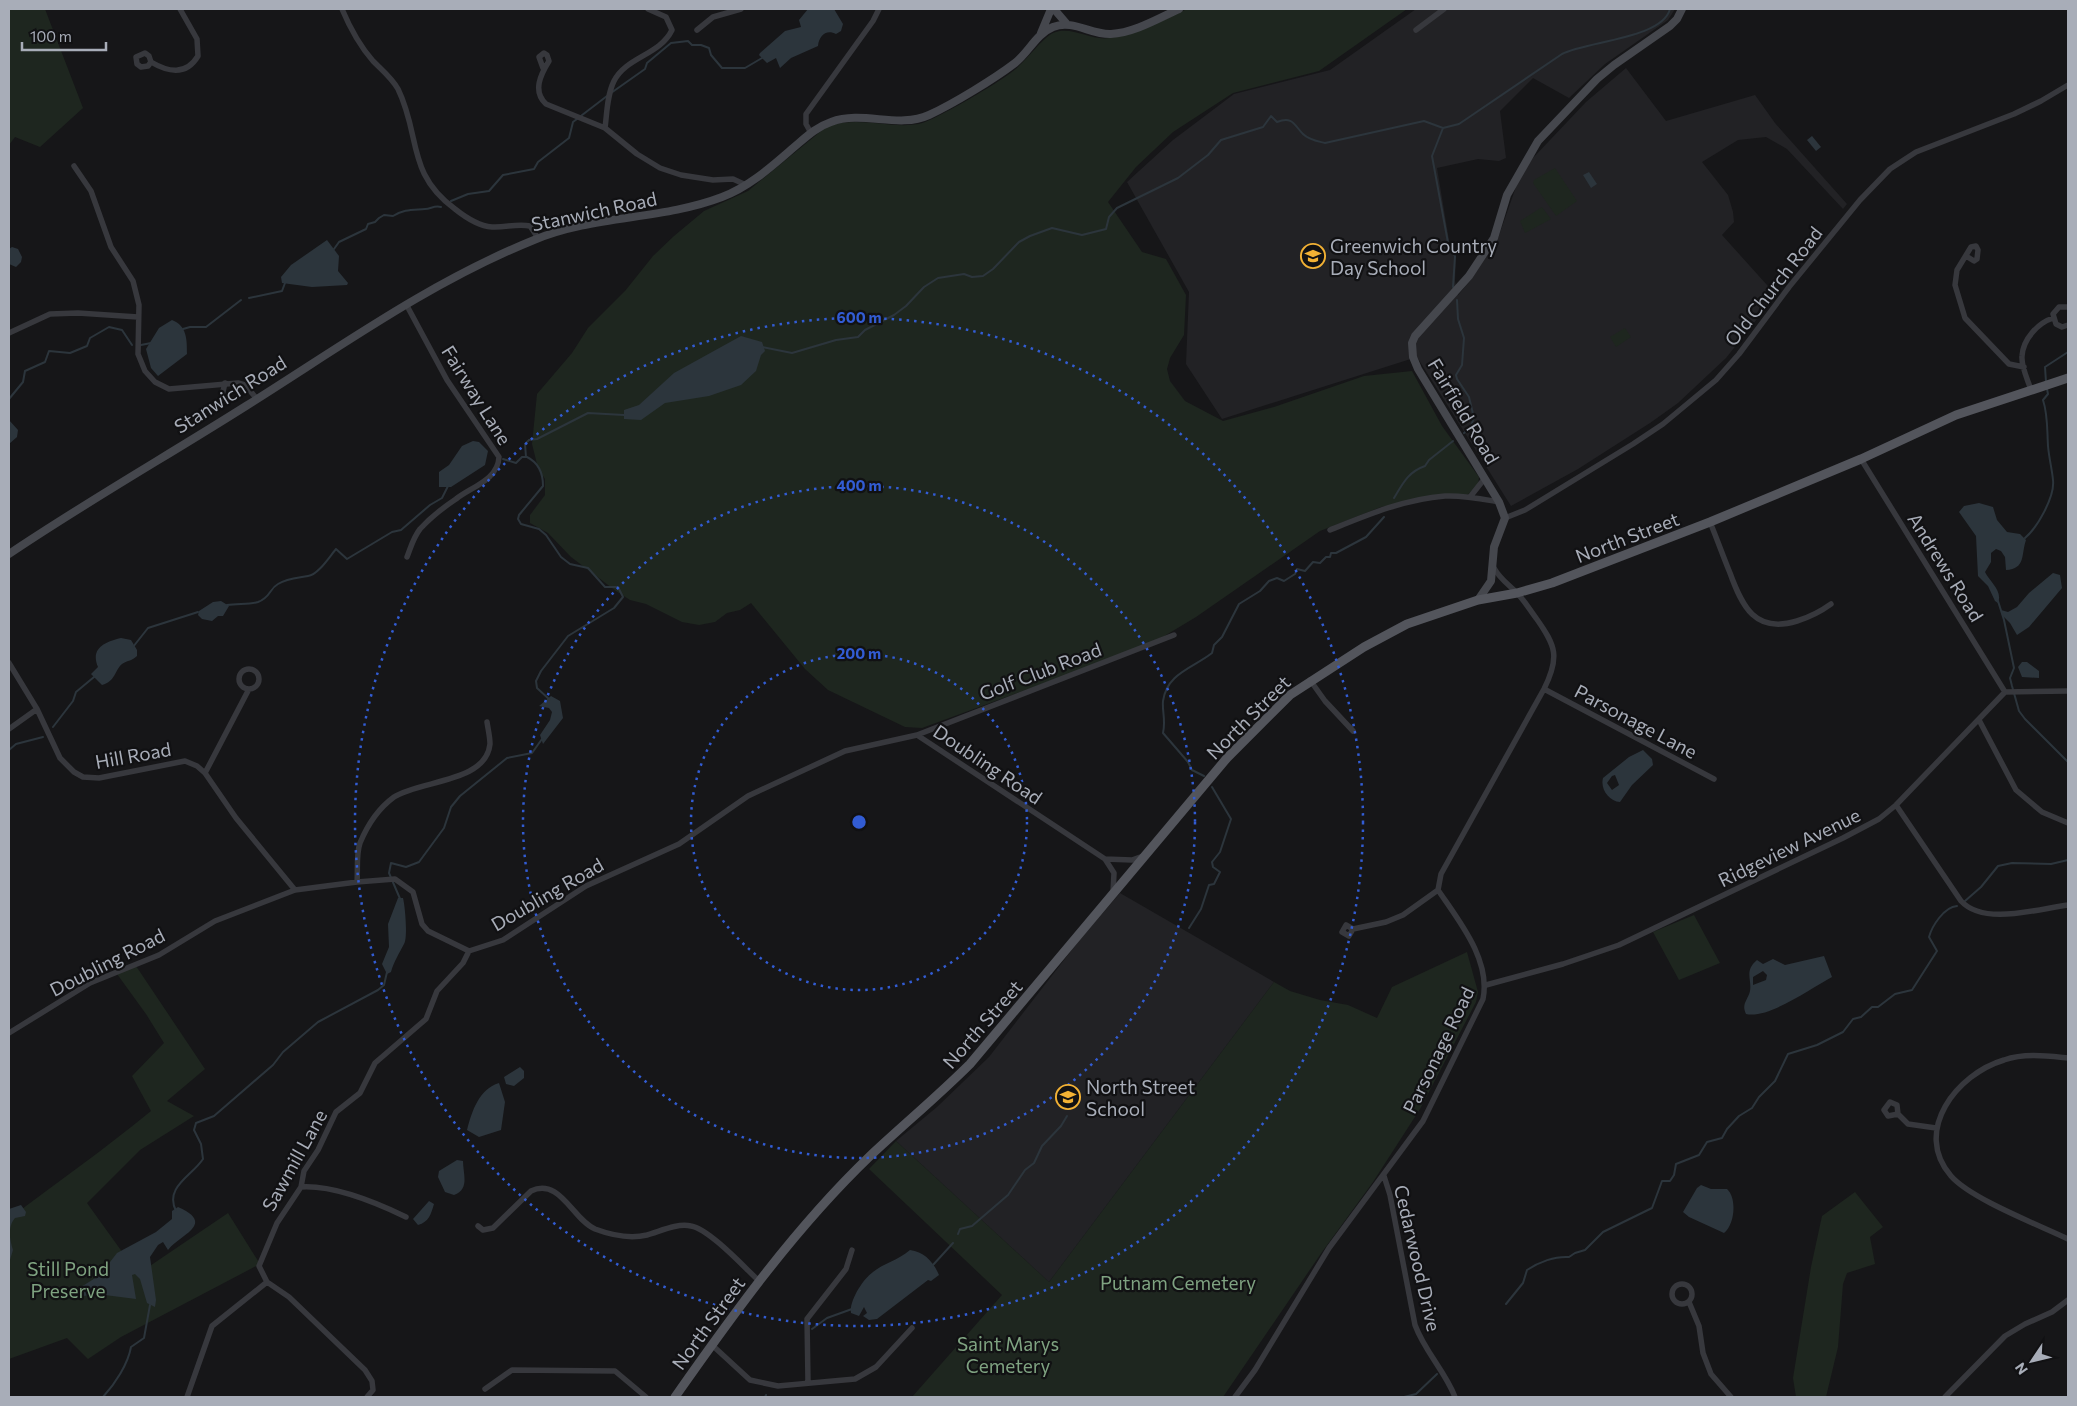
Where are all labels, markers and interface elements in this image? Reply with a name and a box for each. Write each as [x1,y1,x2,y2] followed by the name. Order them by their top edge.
[22,20,106,52] scale bar
[30,27,72,45] text: 100 m
[529,186,659,236] street label: Stanwich Road
[1719,222,1827,350] street label: Old Church Road
[1330,234,1497,279] place label: Greenwich Country Day School
[1300,243,1326,269] school or university icon: Greenwich Country Day School
[836,308,882,326] text: 600 m
[437,341,517,449] street label: Fairway Lane
[170,350,290,438] street label: Stanwich Road
[1423,354,1505,468] street label: Fairfield Road
[836,476,882,494] text: 400 m
[1572,507,1682,567] street label: North Street
[1903,508,1989,626] street label: Andrews Road
[976,637,1104,705] street label: Golf Club Road
[837,644,881,662] text: 200 m
[1201,670,1295,764] street label: North Street
[1571,679,1701,763] street label: Parsonage Lane
[929,719,1047,809] street label: Doubling Road
[93,737,173,773] street label: Hill Road
[1714,803,1864,891] street label: Ridgeview Avenue
[850,813,868,831] centre of rings
[487,853,607,935] street label: Doubling Road
[46,923,168,1001] street label: Doubling Road
[937,975,1027,1073] street label: North Street
[1397,983,1479,1117] street label: Parsonage Road
[1086,1075,1195,1120] place label: North Street School
[1055,1084,1081,1110] school or university icon: North Street School
[257,1105,331,1215] street label: Sawmill Lane
[1390,1183,1446,1333] street label: Cedarwood Drive
[27,1257,109,1302] park label: Still Pond Preserve
[1100,1271,1256,1294] park label: Putnam Cemetery
[667,1272,750,1374] street label: North Street
[957,1332,1059,1377] park label: Saint Marys Cemetery
[2007,1336,2057,1386] north arrow
[2011,1360,2031,1378] text: N

